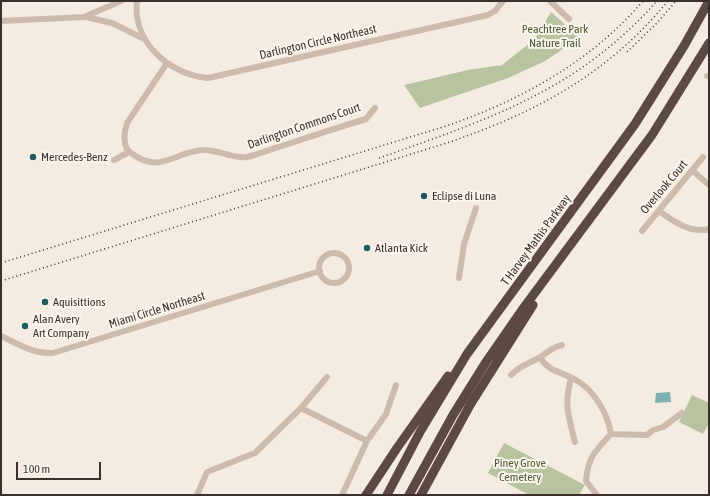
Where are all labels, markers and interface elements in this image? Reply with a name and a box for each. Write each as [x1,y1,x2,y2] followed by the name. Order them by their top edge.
[258,22,378,62] street label: Darlington Circle Northeast
[522,22,588,50] park label: Peachtree Park Nature Trail
[246,100,362,152] street label: Darlington Commons Court
[41,150,108,164] place label: Mercedes-Benz
[28,152,38,162] marker: Mercedes-Benz
[637,157,691,217] street label: Overlook Court
[432,189,496,203] place label: Eclipse di Luna
[419,191,429,201] marker: Eclipse di Luna
[498,192,574,288] street label: T Harvey Mathis Parkway
[375,241,428,255] place label: Atlanta Kick
[362,243,372,253] marker: Atlanta Kick
[107,289,207,331] street label: Miami Circle Northeast
[53,295,105,309] place label: Aquisittions
[40,297,50,307] marker: Aquisittions
[33,312,89,340] place label: Alan Avery Art Company
[20,321,30,331] marker: Alan Avery Art Company
[18,454,103,480] scale bar
[494,456,546,484] park label: Piney Grove Cemetery
[23,462,50,476] text: 100 m

